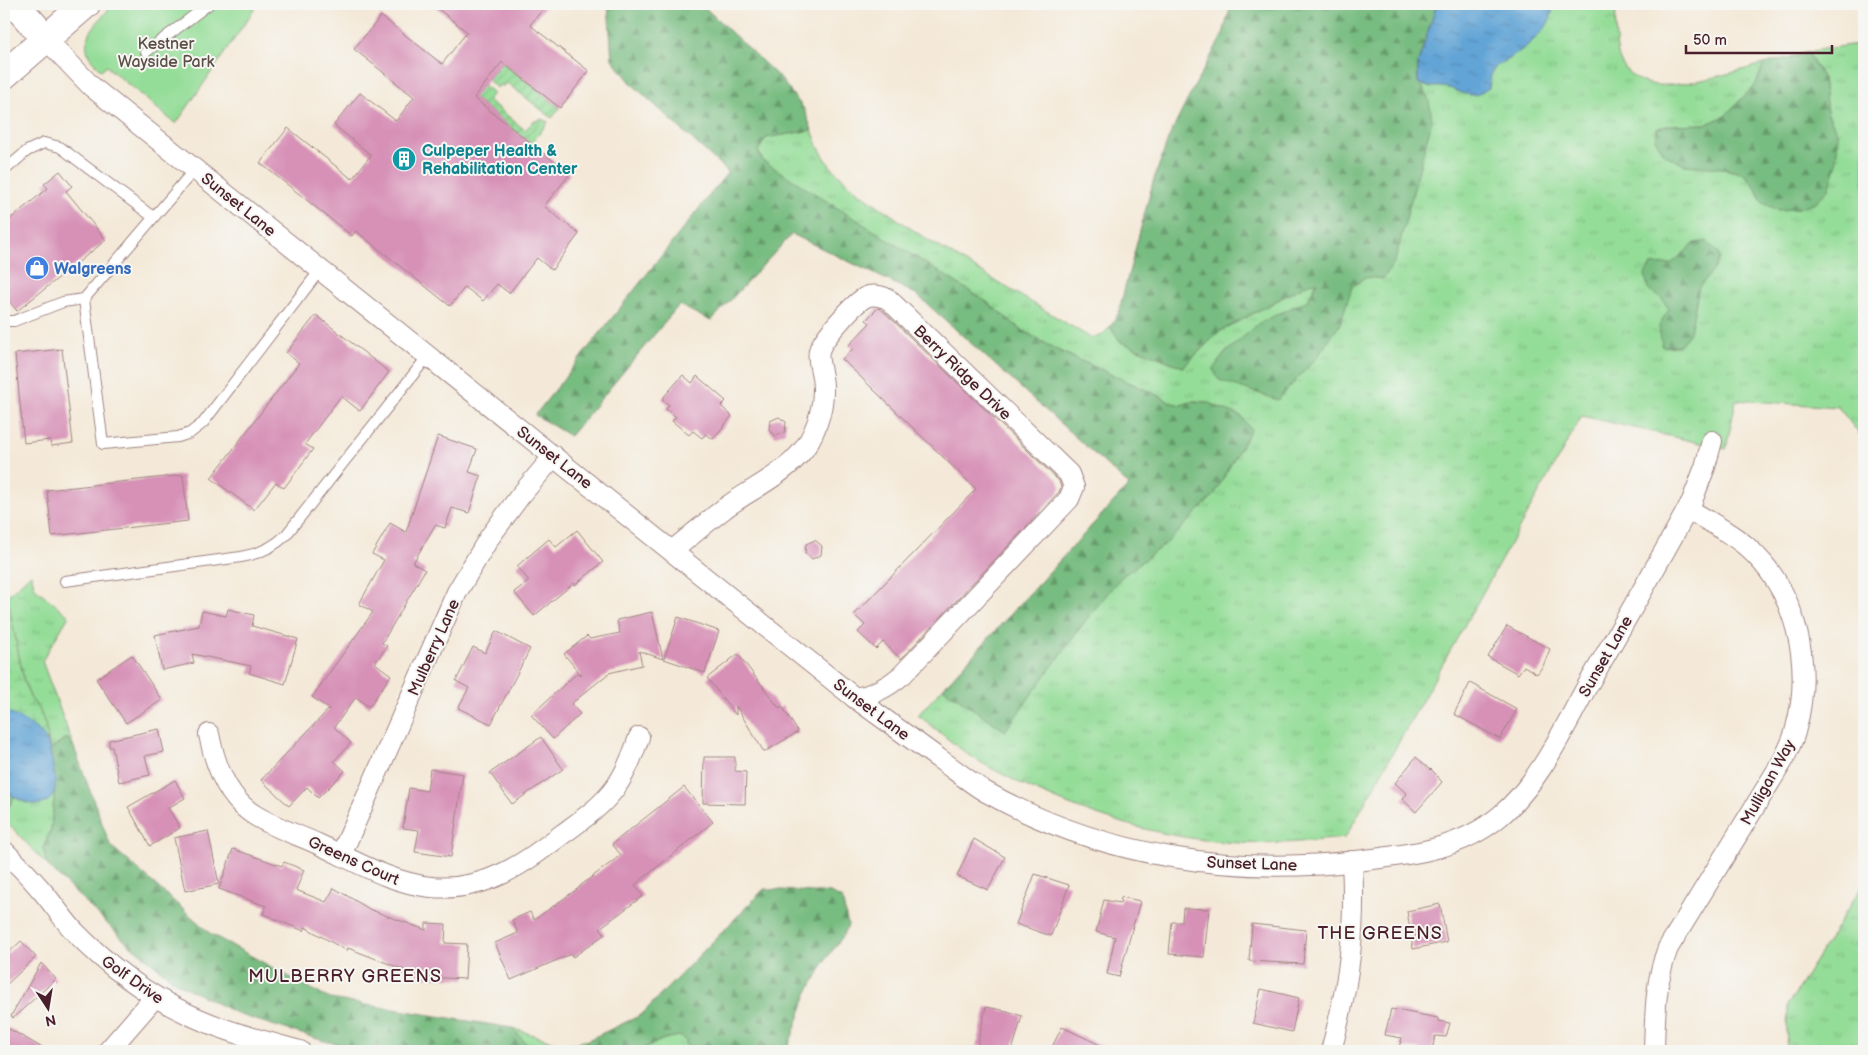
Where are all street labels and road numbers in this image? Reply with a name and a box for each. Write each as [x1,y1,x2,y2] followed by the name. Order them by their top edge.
[197,169,280,241] street label: Sunset Lane
[909,322,1015,425] street label: Berry Ridge Drive
[513,423,596,494] street label: Sunset Lane
[405,596,464,699] street label: Mulberry Lane
[1575,612,1637,701] street label: Sunset Lane
[829,675,913,745] street label: Sunset Lane
[1737,736,1800,829] street label: Mulligan Way
[305,833,402,890] street label: Greens Court
[1206,853,1298,876] street label: Sunset Lane
[97,952,167,1009] street label: Golf Drive

